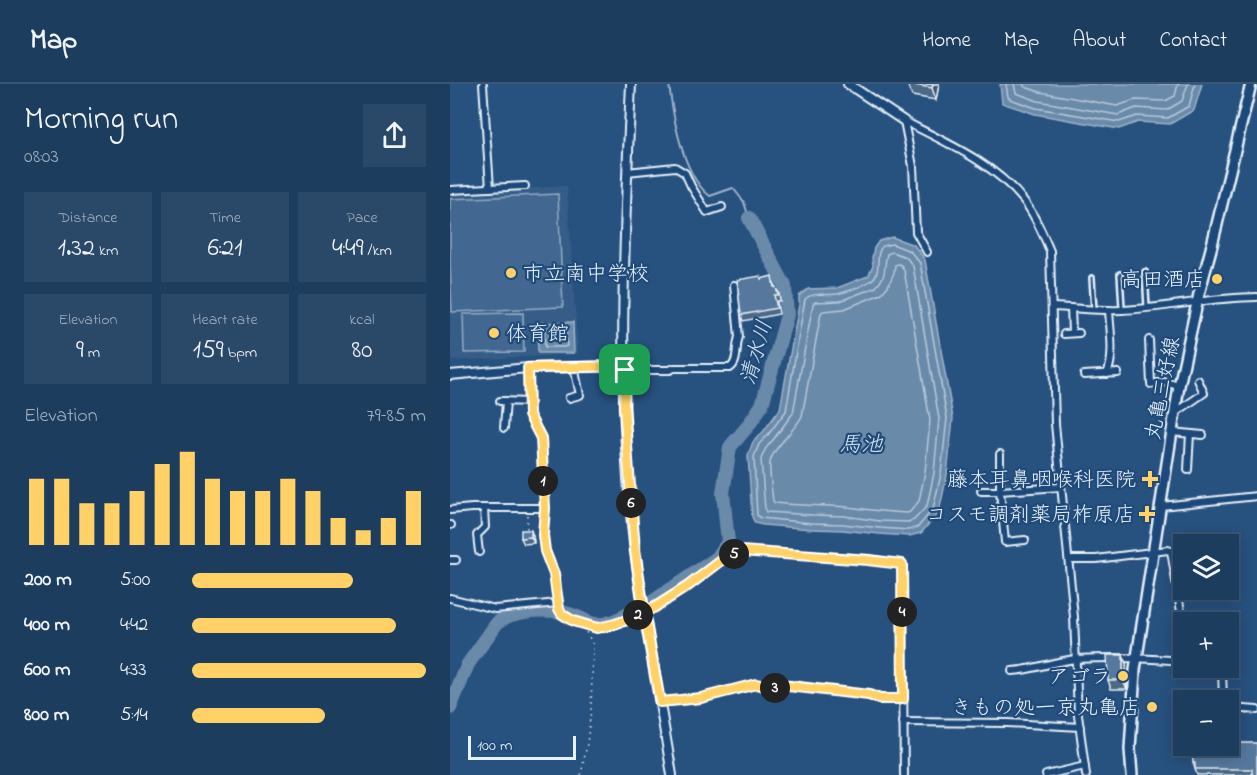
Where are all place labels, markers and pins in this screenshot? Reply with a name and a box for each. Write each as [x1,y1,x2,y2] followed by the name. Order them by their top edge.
[523,260,649,290] place label: 市立南中学校
[504,266,518,280] marker: 市立南中学校
[1121,266,1205,296] place label: 高田酒店
[1210,272,1224,286] marker: 高田酒店
[506,320,569,350] place label: 体育館
[487,326,501,340] marker: 体育館
[599,344,650,395] pin
[528,466,558,496] pin: 1
[947,466,1136,496] place label: 藤本耳鼻咽喉科医院
[1141,470,1159,488] marker: 藤本耳鼻咽喉科医院
[616,488,646,518] pin: 6
[926,501,1135,531] place label: コスモ調剤薬局柞原店
[1140,507,1154,521] marker: コスモ調剤薬局柞原店
[719,539,749,569] pin: 5
[887,597,917,627] pin: 4
[623,600,653,630] pin: 2
[1048,663,1111,693] place label: アゴラ
[1116,669,1130,683] marker: アゴラ
[760,673,790,703] pin: 3
[951,694,1140,724] place label: きもの処一京丸亀店
[1145,700,1159,714] marker: きもの処一京丸亀店

